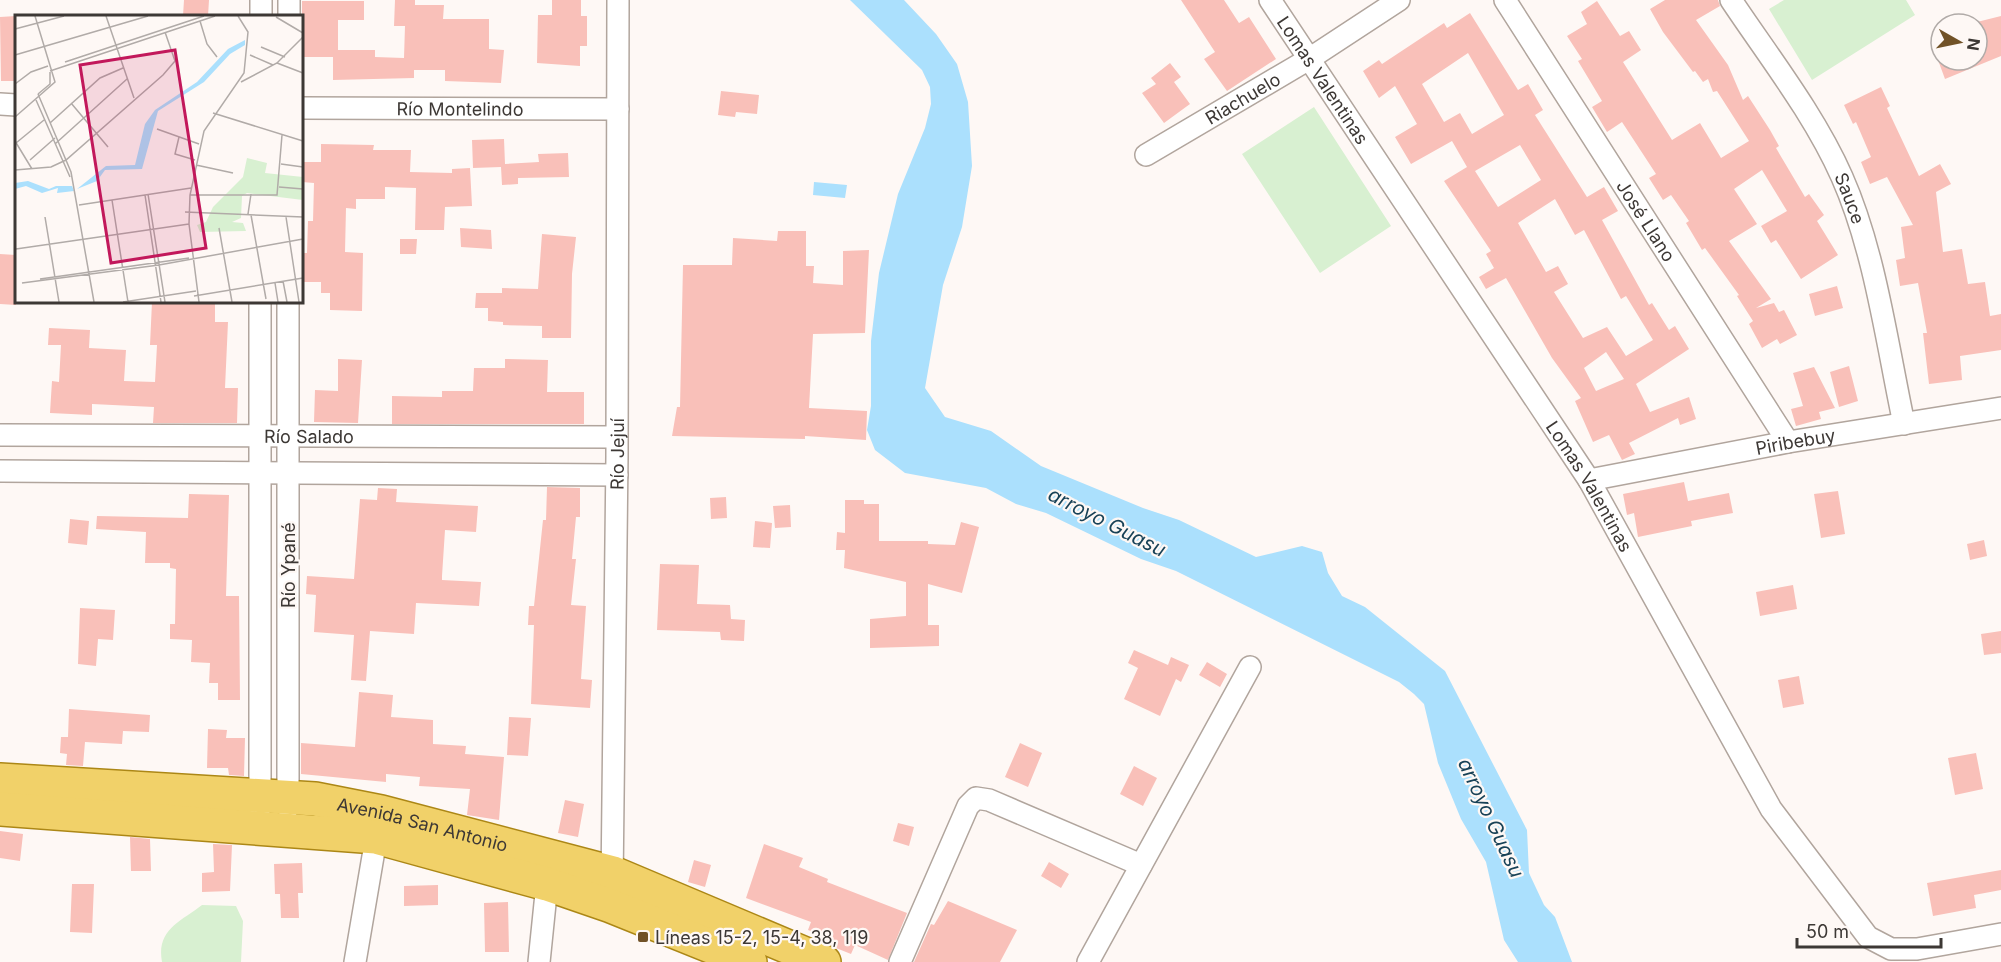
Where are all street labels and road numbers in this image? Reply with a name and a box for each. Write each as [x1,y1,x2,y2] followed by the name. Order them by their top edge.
[1273,12,1373,148] street label: Lomas Valentinas
[1201,68,1284,128] street label: Riachuelo
[397,98,523,119] street label: Río Montelindo
[1831,169,1869,226] street label: Sauce
[1613,176,1680,265] street label: José Llano
[606,417,628,490] street label: Río Jejuí
[1542,417,1637,555] street label: Lomas Valentinas
[1754,424,1837,458] street label: Piribebuy
[264,425,354,447] street label: Río Salado
[278,522,299,608] street label: Río Ypané
[335,793,510,855] street label: Avenida San Antonio

